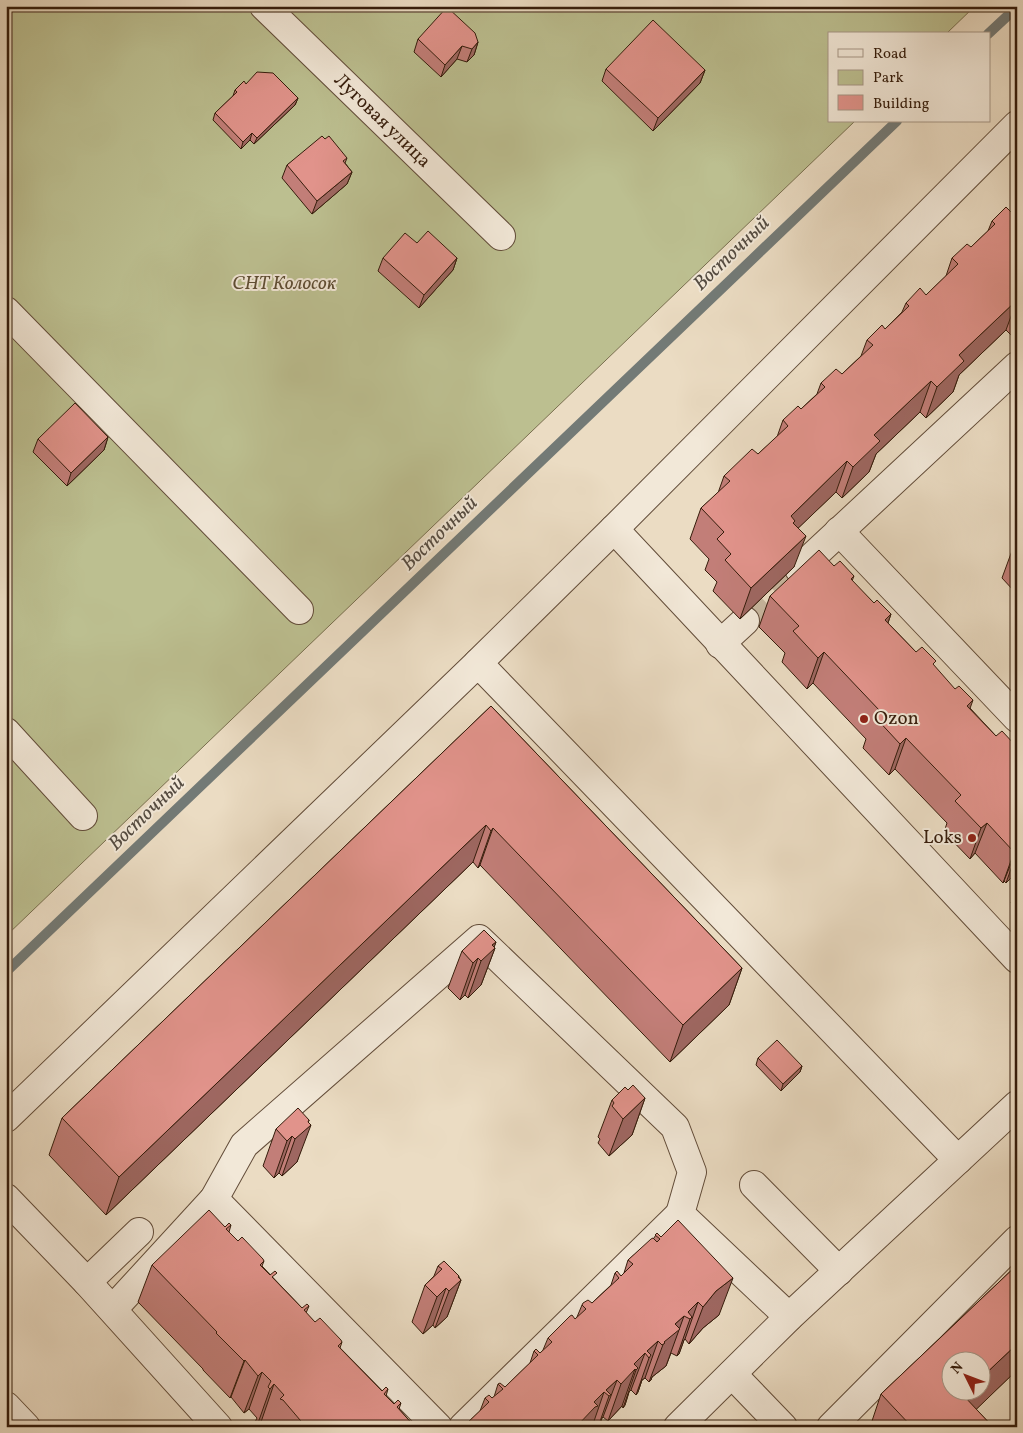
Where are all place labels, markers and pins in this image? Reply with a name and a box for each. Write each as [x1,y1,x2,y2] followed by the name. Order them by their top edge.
[874,706,919,732] place label: Ozon
[858,713,870,725] marker: Ozon
[923,825,962,851] place label: Loks
[966,832,978,844] marker: Loks

